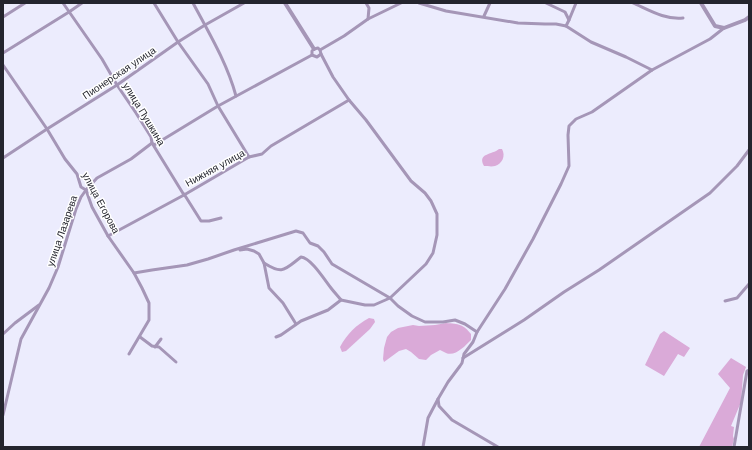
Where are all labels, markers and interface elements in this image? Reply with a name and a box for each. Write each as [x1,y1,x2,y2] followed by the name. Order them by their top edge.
[80,43,159,102] street label: Пионерская улица
[120,80,168,148] street label: улица Пушкина
[183,146,247,190] street label: Нижняя улица
[79,170,123,236] street label: улица Егорова
[44,193,80,268] street label: улица Лазарева

